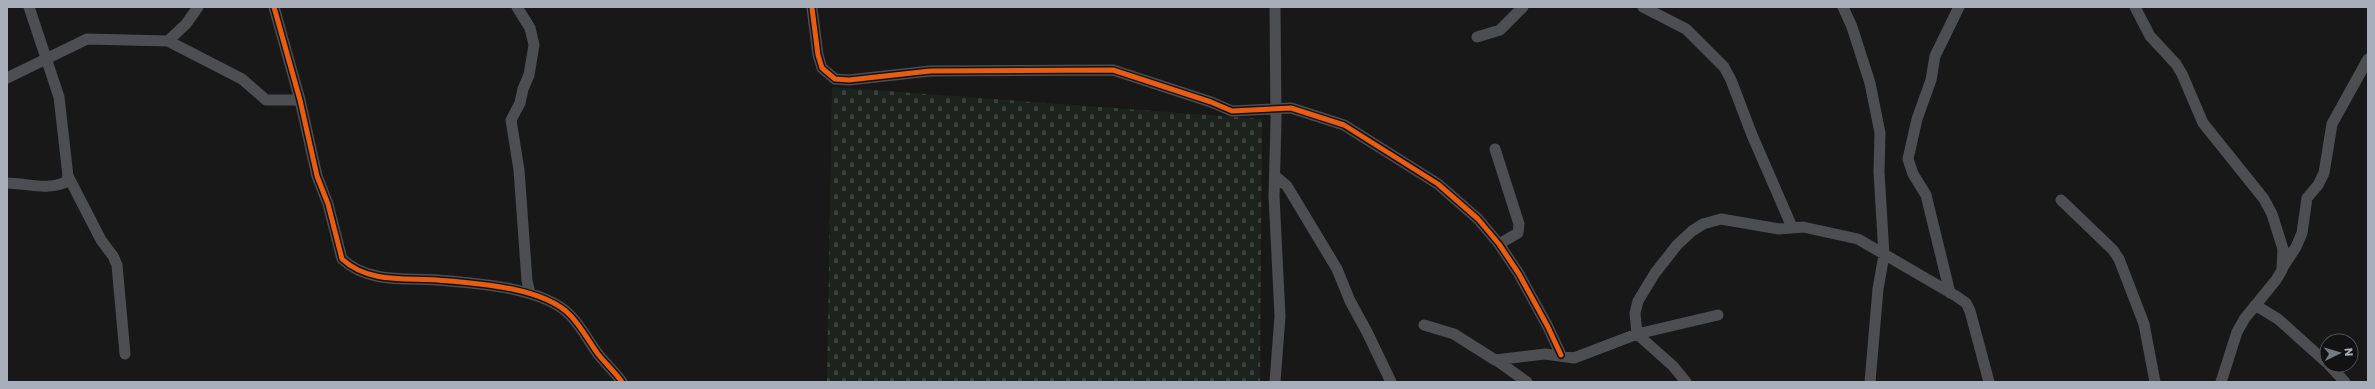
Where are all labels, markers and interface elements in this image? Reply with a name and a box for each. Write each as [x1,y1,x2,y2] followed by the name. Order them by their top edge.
[2319,333,2359,373] north arrow
[2341,347,2357,357] text: N

